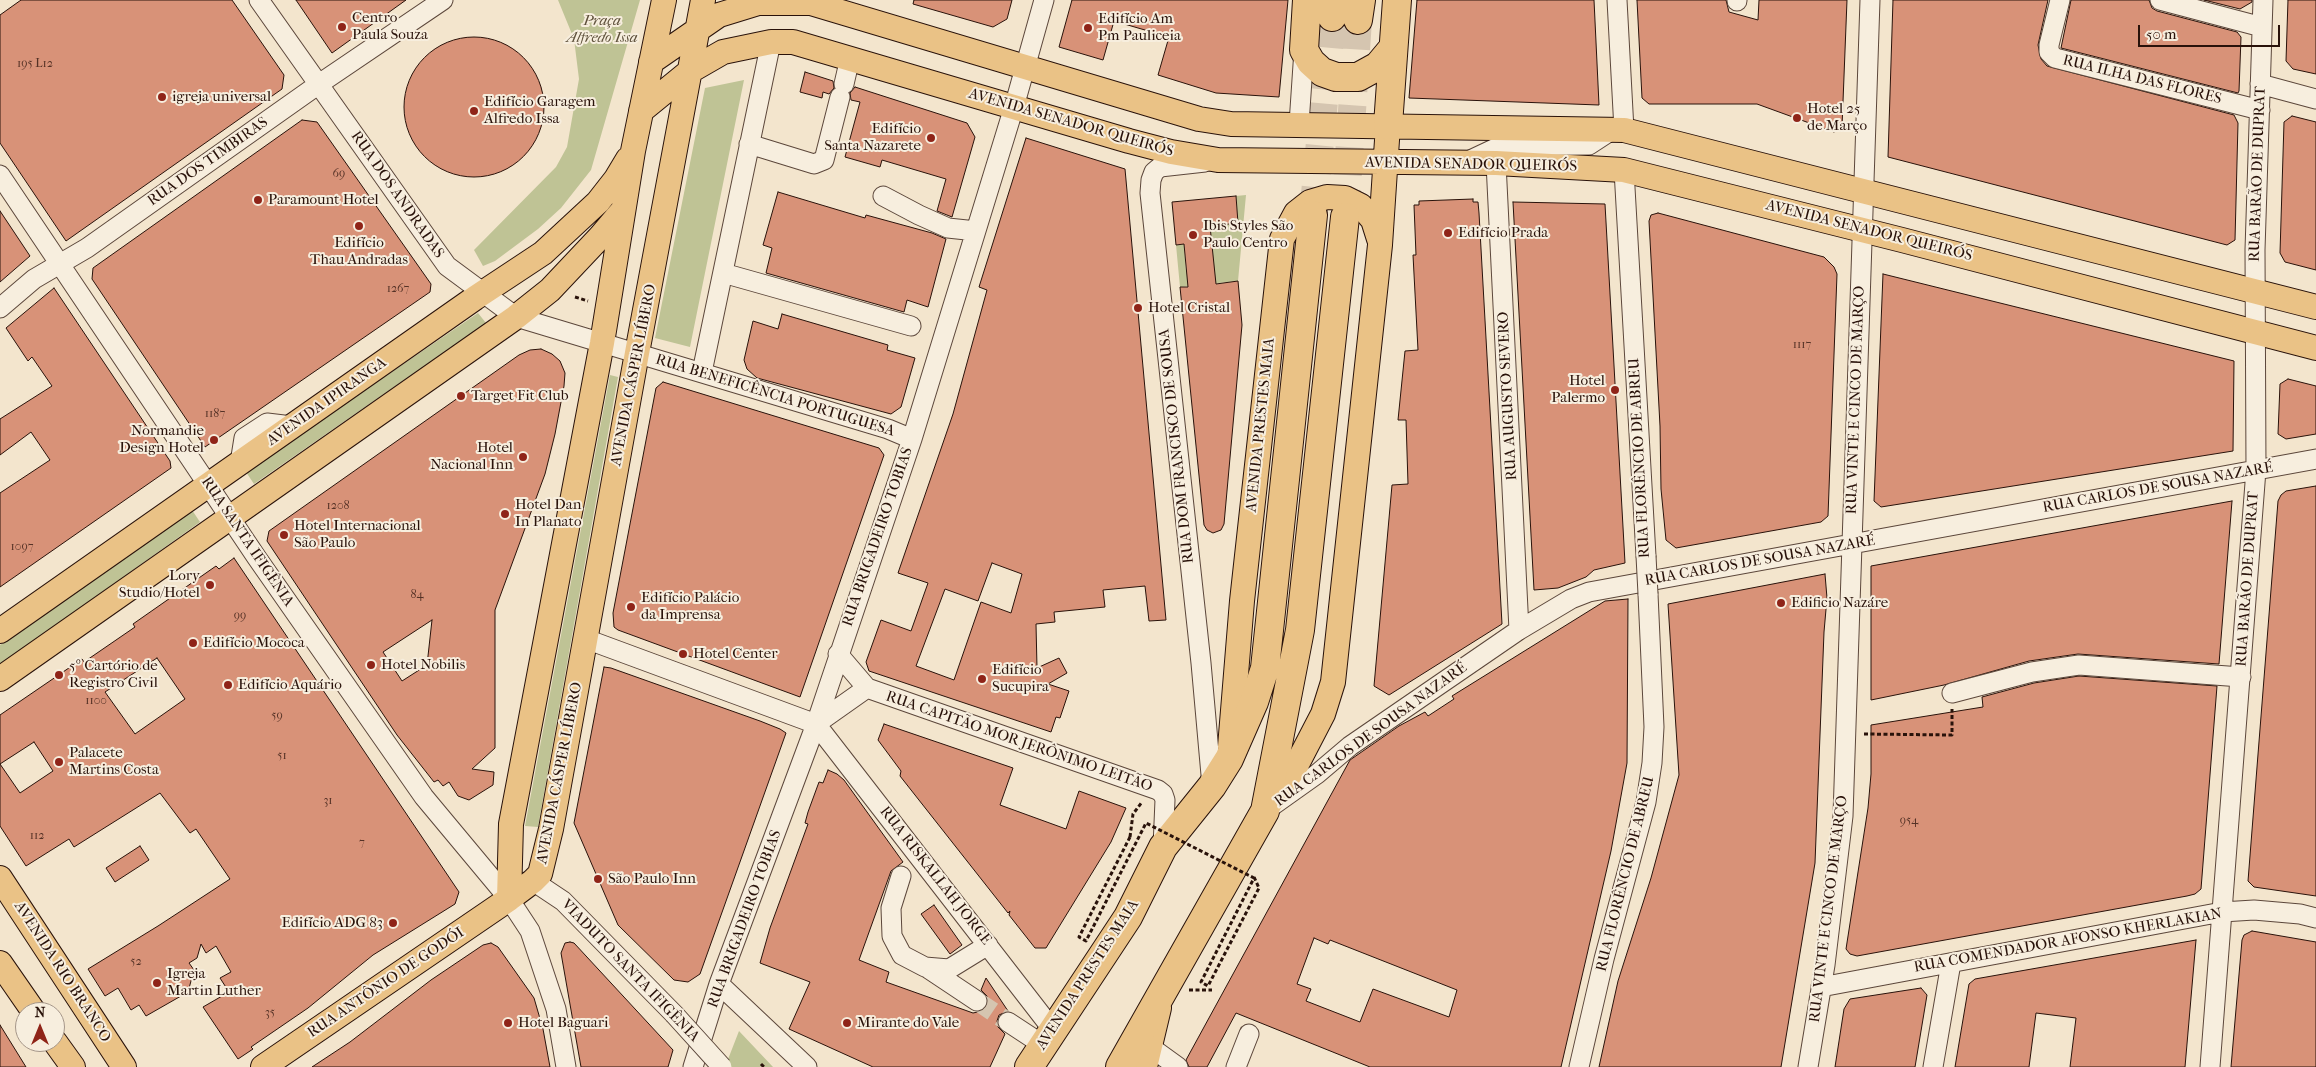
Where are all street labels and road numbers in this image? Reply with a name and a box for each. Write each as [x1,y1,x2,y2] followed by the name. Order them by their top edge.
[2061,52,2223,108] street label: RUA ILHA DAS FLORES
[967,85,1175,161] street label: AVENIDA SENADOR QUEIRÓS
[2246,86,2270,262] street label: RUA BARÃO DE DUPRAT
[144,114,272,210] street label: RUA DOS TIMBIRAS
[346,128,448,262] street label: RUA DOS ANDRADAS
[1365,154,1577,176] street label: AVENIDA SENADOR QUEIRÓS
[1764,197,1974,265] street label: AVENIDA SENADOR QUEIRÓS
[608,283,660,467] street label: AVENIDA CÁSPER LÍBERO
[1843,285,1869,515] street label: RUA VINTE E CINCO DE MARÇO
[1495,311,1521,481] street label: RUA AUGUSTO SEVERO
[1156,328,1198,564] street label: RUA DOM FRANCISCO DE SOUSA
[1243,337,1279,513] street label: AVENIDA PRESTES MAIA
[653,351,897,441] street label: RUA BENEFICÊNCIA PORTUGUESA
[264,354,390,450] street label: AVENIDA IPIRANGA
[1626,357,1654,559] street label: RUA FLORÊNCIO DE ABREU
[839,445,917,629] street label: RUA BRIGADEIRO TOBIAS
[2041,459,2275,517] street label: RUA CARLOS DE SOUSA NAZARÉ
[197,474,297,610] street label: RUA SANTA IFIGÊNIA
[2233,491,2263,667] street label: RUA BARÃO DE DUPRAT
[1643,532,1877,590] street label: RUA CARLOS DE SOUSA NAZARÉ
[1271,659,1471,811] street label: RUA CARLOS DE SOUSA NAZARÉ
[534,681,586,865] street label: AVENIDA CÁSPER LÍBERO
[883,688,1155,796] street label: RUA CAPITÃO MOR JERÔNIMO LEITÃO
[1593,775,1659,973] street label: RUA FLORÊNCIO DE ABREU
[1806,794,1852,1024] street label: RUA VINTE E CINCO DE MARÇO
[875,803,995,949] street label: RUA RISKALLAH JORGE
[704,828,786,1010] street label: RUA BRIGADEIRO TOBIAS
[557,896,703,1046] street label: VIADUTO SANTA IFIGÊNIA
[1033,897,1143,1053] street label: AVENIDA PRESTES MAIA
[10,898,114,1046] street label: AVENIDA RIO BRANCO
[1913,905,2223,977] street label: RUA COMENDADOR AFONSO KHERLAKIAN
[304,924,468,1042] street label: RUA ANTÔNIO DE GODÓI

